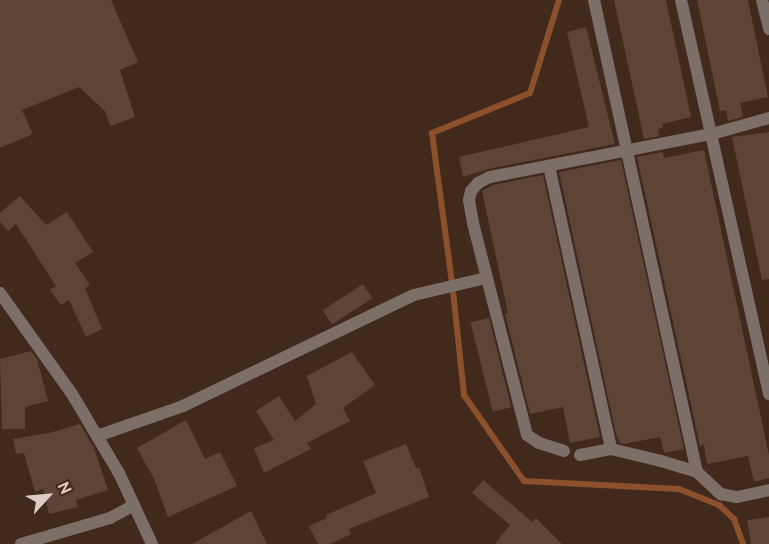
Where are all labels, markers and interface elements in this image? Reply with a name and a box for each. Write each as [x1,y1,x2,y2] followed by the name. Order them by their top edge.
[18,466,78,526] north arrow
[54,479,76,497] text: N

